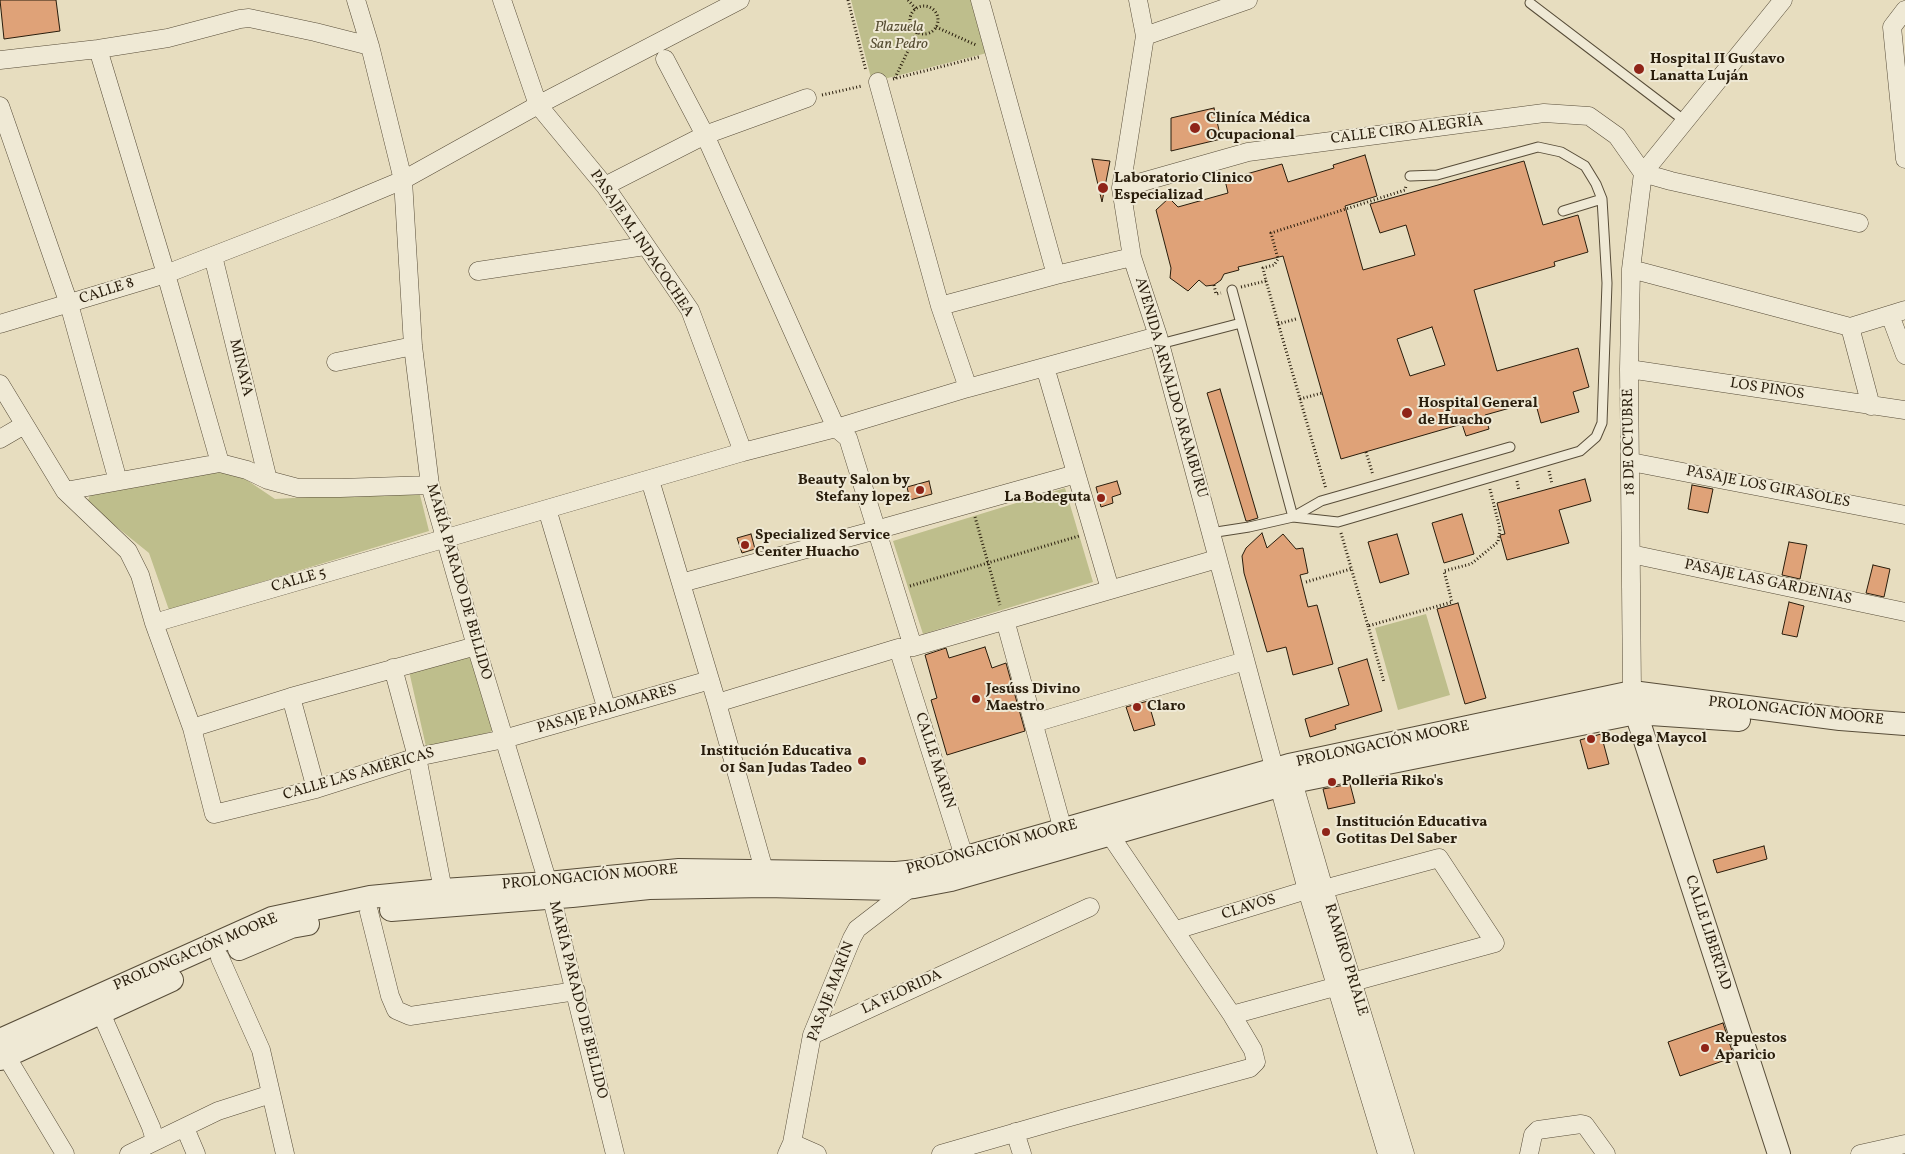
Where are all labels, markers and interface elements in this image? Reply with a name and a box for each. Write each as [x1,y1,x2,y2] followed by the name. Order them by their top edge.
[870,19,928,54] park label: Plazuela San Pedro
[1650,51,1785,86] place label: Hospital II Gustavo Lanatta Luján
[1632,62,1646,76] marker: Hospital II Gustavo Lanatta Luján
[1206,110,1310,145] place label: Cliníca Médica Ocupacional
[1330,113,1484,149] street label: CALLE CIRO ALEGRÍA
[1188,121,1202,135] marker: Cliníca Médica Ocupacional
[585,167,697,321] street label: PASAJE M. INDACOCHEA
[1114,170,1252,205] place label: Laboratorio Clinico Especializad
[1096,181,1110,195] marker: Laboratorio Clinico Especializad
[77,275,137,309] street label: CALLE 8
[1130,275,1210,501] street label: AVENIDA ARNALDO ARAMBURU
[224,337,256,399] street label: MINAYA
[1729,375,1805,405] street label: LOS PINOS
[1620,388,1640,496] street label: 18 DE OCTUBRE
[1418,395,1538,430] place label: Hospital General de Huacho
[1400,406,1414,420] marker: Hospital General de Huacho
[1684,463,1852,513] street label: PASAJE LOS GIRASOLES
[798,472,910,507] place label: Beauty Salon by Stefany lopez
[421,482,495,682] street label: MARÍA PARADO DE BELLIDO
[914,484,926,496] marker: Beauty Salon by Stefany lopez
[1004,489,1091,507] place label: La Bodeguta
[1095,492,1107,504] marker: La Bodeguta
[755,527,890,562] place label: Specialized Service Center Huacho
[739,539,751,551] marker: Specialized Service Center Huacho
[1682,556,1854,610] street label: PASAJE LAS GARDENIAS
[270,565,328,597] street label: CALLE 5
[535,681,679,739] street label: PASAJE PALOMARES
[986,681,1080,716] place label: Jesúss Divino Maestro
[970,693,982,705] marker: Jesúss Divino Maestro
[1707,694,1885,730] street label: PROLONGACIÓN MOORE
[1147,698,1186,716] place label: Claro
[1131,701,1143,713] marker: Claro
[910,711,958,811] street label: CALLE MARIN
[1295,718,1471,772] street label: PROLONGACIÓN MOORE
[1601,730,1707,748] place label: Bodega Maycol
[1585,733,1597,745] marker: Bodega Maycol
[700,743,852,778] place label: Institución Educativa 01 San Judas Tadeo
[281,745,437,805] street label: CALLE LAS AMÉRICAS
[856,755,868,767] marker: Institución Educativa 01 San Judas Tadeo
[1342,773,1443,791] place label: Polleria Riko's
[1326,776,1338,788] marker: Polleria Riko's
[1336,814,1488,849] place label: Institución Educativa Gotitas Del Saber
[904,816,1080,880] street label: PROLONGACIÓN MOORE
[1320,826,1332,838] marker: Institución Educativa Gotitas Del Saber
[501,861,679,895] street label: PROLONGACIÓN MOORE
[1680,873,1734,993] street label: CALLE LIBERTAD
[1220,891,1278,925] street label: CLAVOS
[544,899,610,1101] street label: MARÍA PARADO DE BELLIDO
[1319,902,1371,1018] street label: RAMIRO PRIALE
[111,910,281,996] street label: PROLONGACIÓN MOORE
[805,940,859,1044] street label: PASAJE MARÍN
[859,967,945,1019] street label: LA FLORIDA
[1715,1030,1787,1065] place label: Repuestos Aparicio
[1699,1042,1711,1054] marker: Repuestos Aparicio

